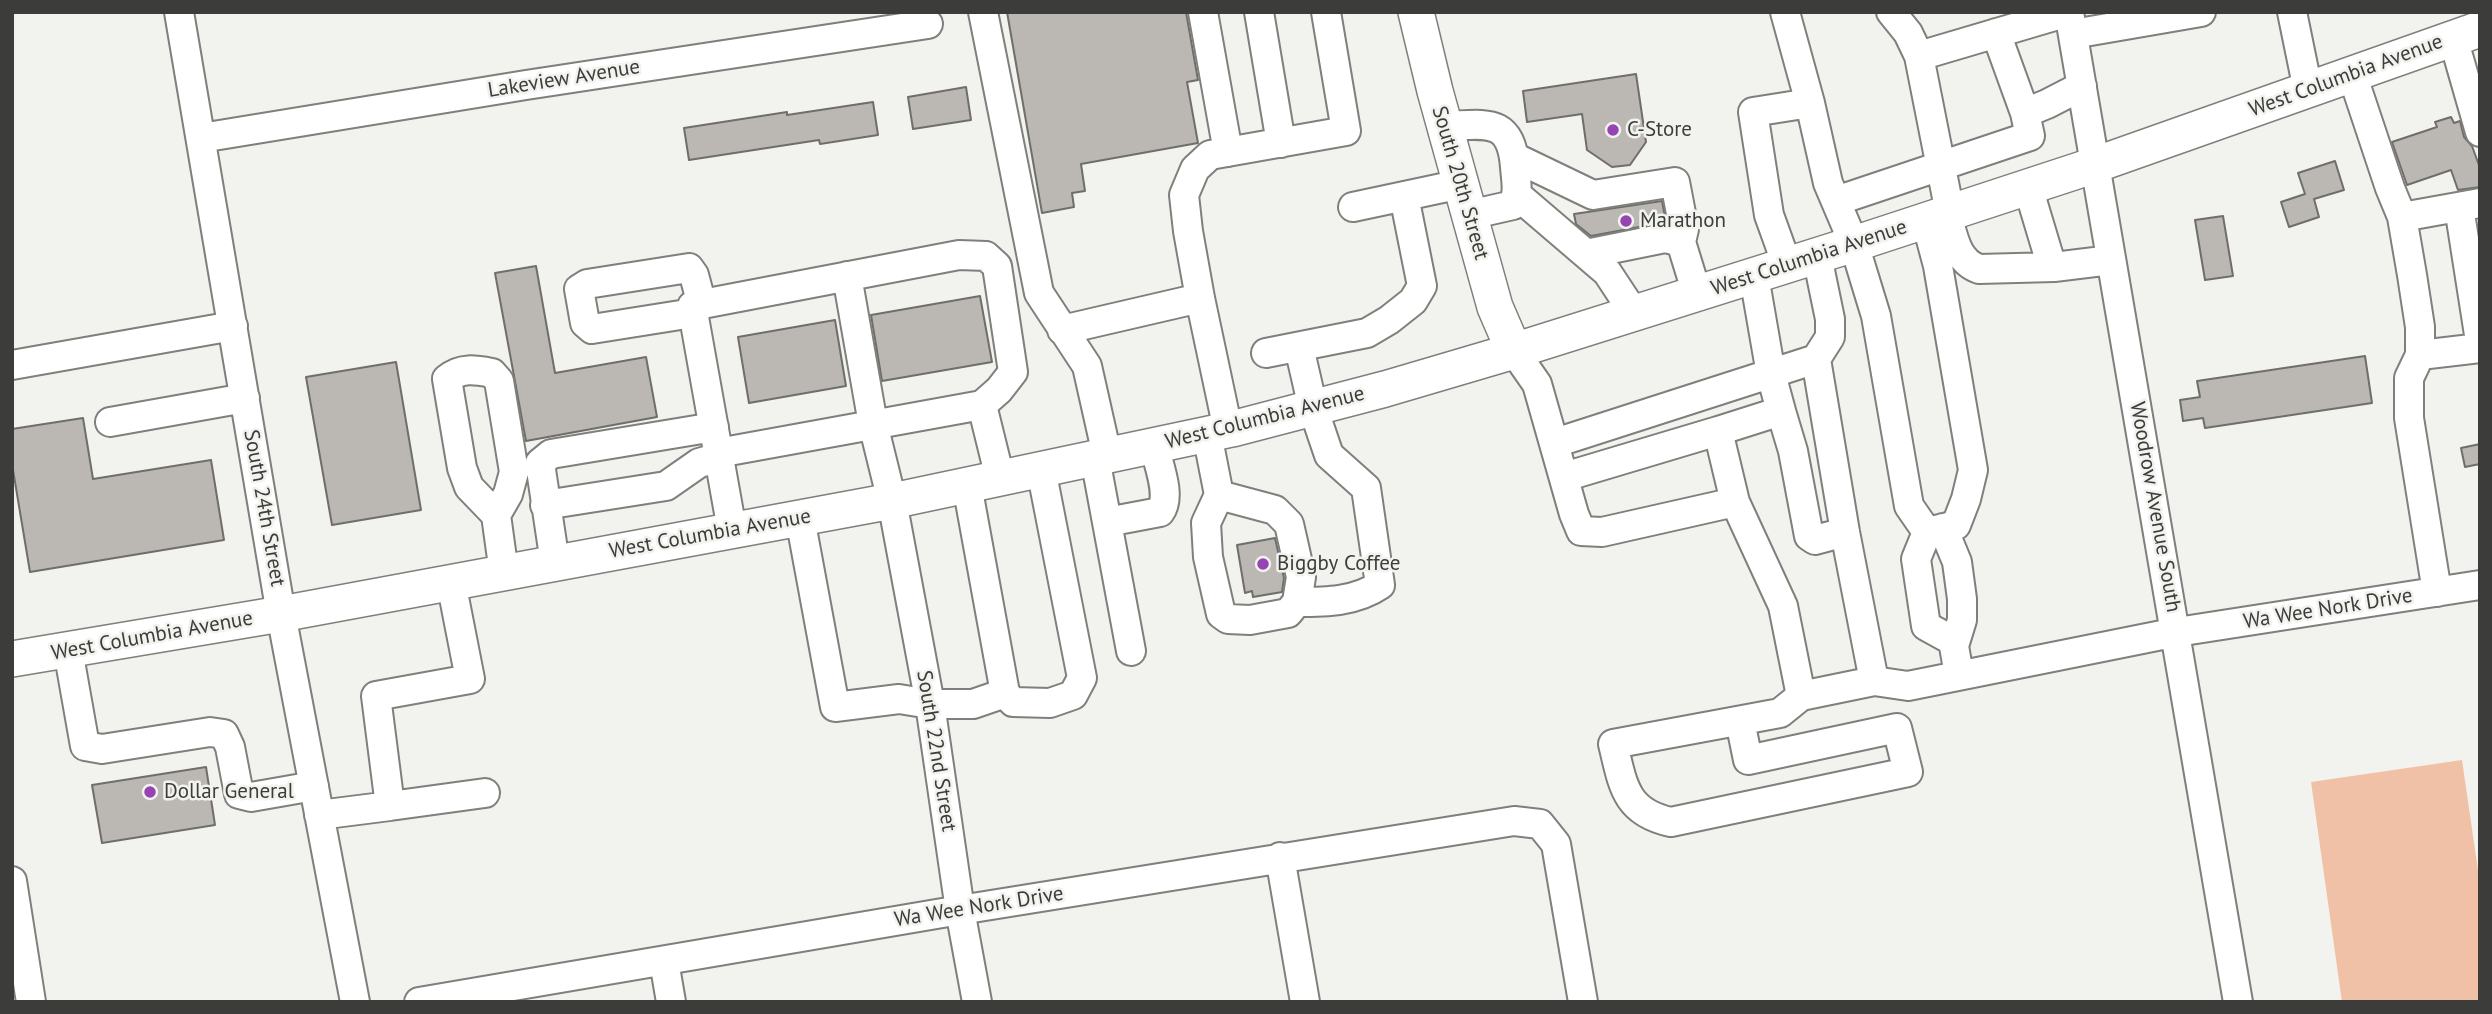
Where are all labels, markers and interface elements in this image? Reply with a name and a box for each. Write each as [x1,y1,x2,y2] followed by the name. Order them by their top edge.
[2246,29,2446,123] street label: West Columbia Avenue
[486,55,642,103] street label: Lakeview Avenue
[1426,103,1494,263] street label: South 20th Street
[1627,117,1692,143] place label: C-Store
[1605,122,1621,138] marker: C-Store
[1640,208,1726,234] place label: Marathon
[1618,213,1634,229] marker: Marathon
[1708,214,1910,302] street label: West Columbia Avenue
[1163,381,1367,455] street label: West Columbia Avenue
[2124,400,2186,614] street label: Woodrow Avenue South
[238,428,290,588] street label: South 24th Street
[607,504,813,564] street label: West Columbia Avenue
[1277,551,1400,577] place label: Biggby Coffee
[1255,556,1271,572] marker: Biggby Coffee
[2242,583,2414,635] street label: Wa Wee Nork Drive
[49,606,255,666] street label: West Columbia Avenue
[911,669,961,833] street label: South 22nd Street
[164,779,294,805] place label: Dollar General
[142,784,158,800] marker: Dollar General
[893,881,1065,933] street label: Wa Wee Nork Drive

